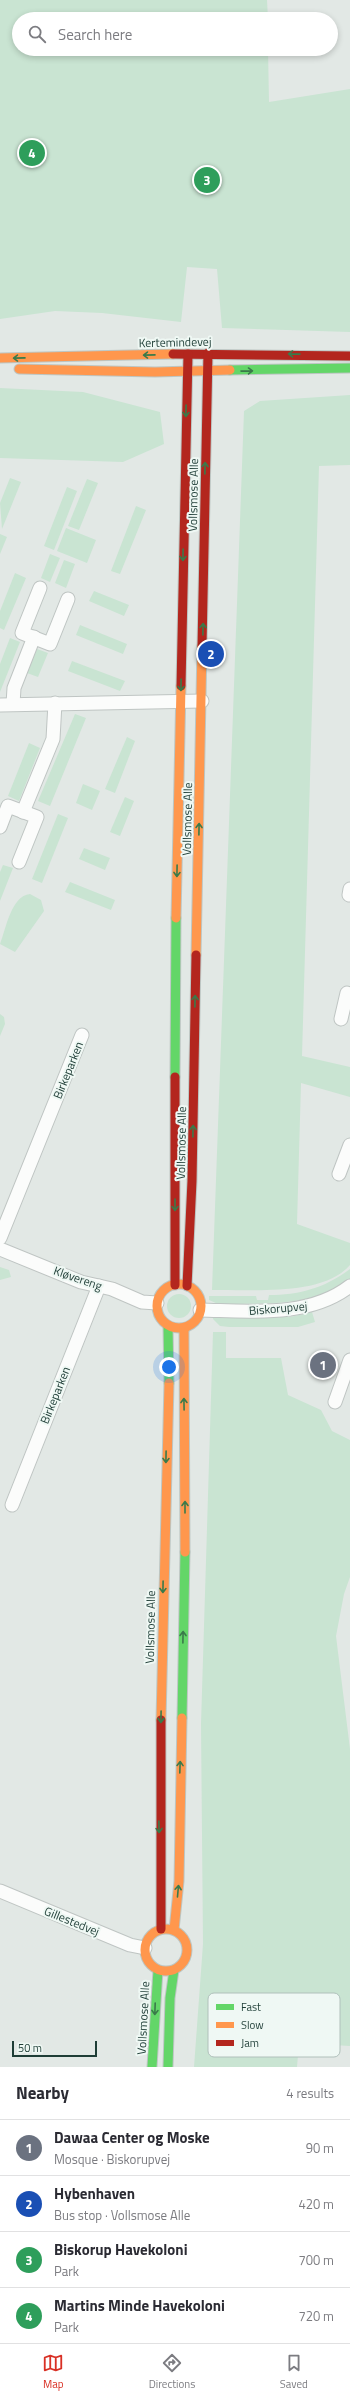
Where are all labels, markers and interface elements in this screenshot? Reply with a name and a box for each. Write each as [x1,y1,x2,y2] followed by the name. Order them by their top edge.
[12,12,338,56] search box
[26,23,48,45] icon: search
[58,23,132,46] text: Search here
[19,138,45,168] pin: 4
[194,165,220,195] pin: 3
[138,332,212,352] street label: Kertemindevej
[143,351,156,359] one-way arrow
[288,351,301,358] one-way arrow
[13,354,26,362] one-way arrow
[240,367,253,375] one-way arrow
[182,404,190,417] one-way arrow
[183,458,203,532] street label: Vollsmose Alle
[202,462,209,475] one-way arrow
[179,548,187,561] one-way arrow
[199,623,207,636] one-way arrow
[198,639,224,669] pin: 2
[177,678,185,691] one-way arrow
[177,782,197,856] street label: Vollsmose Alle
[195,823,203,836] one-way arrow
[174,864,181,877] one-way arrow
[192,995,199,1008] one-way arrow
[48,1038,88,1102] street label: Birkeparken
[171,1106,191,1180] street label: Vollsmose Alle
[189,1125,197,1138] one-way arrow
[171,1198,179,1211] one-way arrow
[51,1261,105,1295] street label: Kløvereng
[248,1296,308,1320] street label: Biskorupvej
[310,1350,336,1380] pin: 1
[159,1357,179,1377] your location
[35,1363,75,1427] street label: Birkeparken
[180,1398,188,1411] one-way arrow
[162,1450,169,1463] one-way arrow
[181,1501,189,1514] one-way arrow
[159,1580,167,1593] one-way arrow
[140,1590,160,1664] street label: Vollsmose Alle
[179,1631,186,1644] one-way arrow
[157,1710,165,1723] one-way arrow
[176,1761,183,1774] one-way arrow
[156,1820,163,1833] one-way arrow
[174,1885,181,1898] one-way arrow
[41,1901,103,1941] street label: Gillestedvej
[132,1981,154,2055] street label: Vollsmose Alle
[208,1993,340,2057] legend
[241,1999,261,2015] text: Fast
[152,2002,159,2015] one-way arrow
[241,2017,264,2033] text: Slow
[241,2035,259,2051] text: Jam
[12,2039,97,2058] scale bar
[18,2040,42,2056] text: 50 m
[16,2080,69,2106] text: Nearby
[286,2083,334,2103] text: 4 results
[54,2126,210,2149] text: Dawaa Center og Moske
[25,2138,33,2158] text: 1
[306,2138,334,2158] text: 90 m
[54,2149,170,2169] text: Mosque · Biskorupvej
[54,2182,135,2205] text: Hybenhaven
[25,2194,33,2214] text: 2
[298,2194,334,2214] text: 420 m
[54,2205,190,2225] text: Bus stop · Vollsmose Alle
[54,2238,188,2261] text: Biskorup Havekoloni
[25,2250,33,2270] text: 3
[298,2250,334,2270] text: 700 m
[54,2261,79,2281] text: Park
[54,2294,225,2317] text: Martins Minde Havekoloni
[25,2306,33,2326] text: 4
[298,2306,334,2326] text: 720 m
[54,2317,79,2337] text: Park
[42,2352,64,2392] tab: Map
[149,2352,195,2392] tab: Directions
[280,2352,308,2392] tab: Saved

